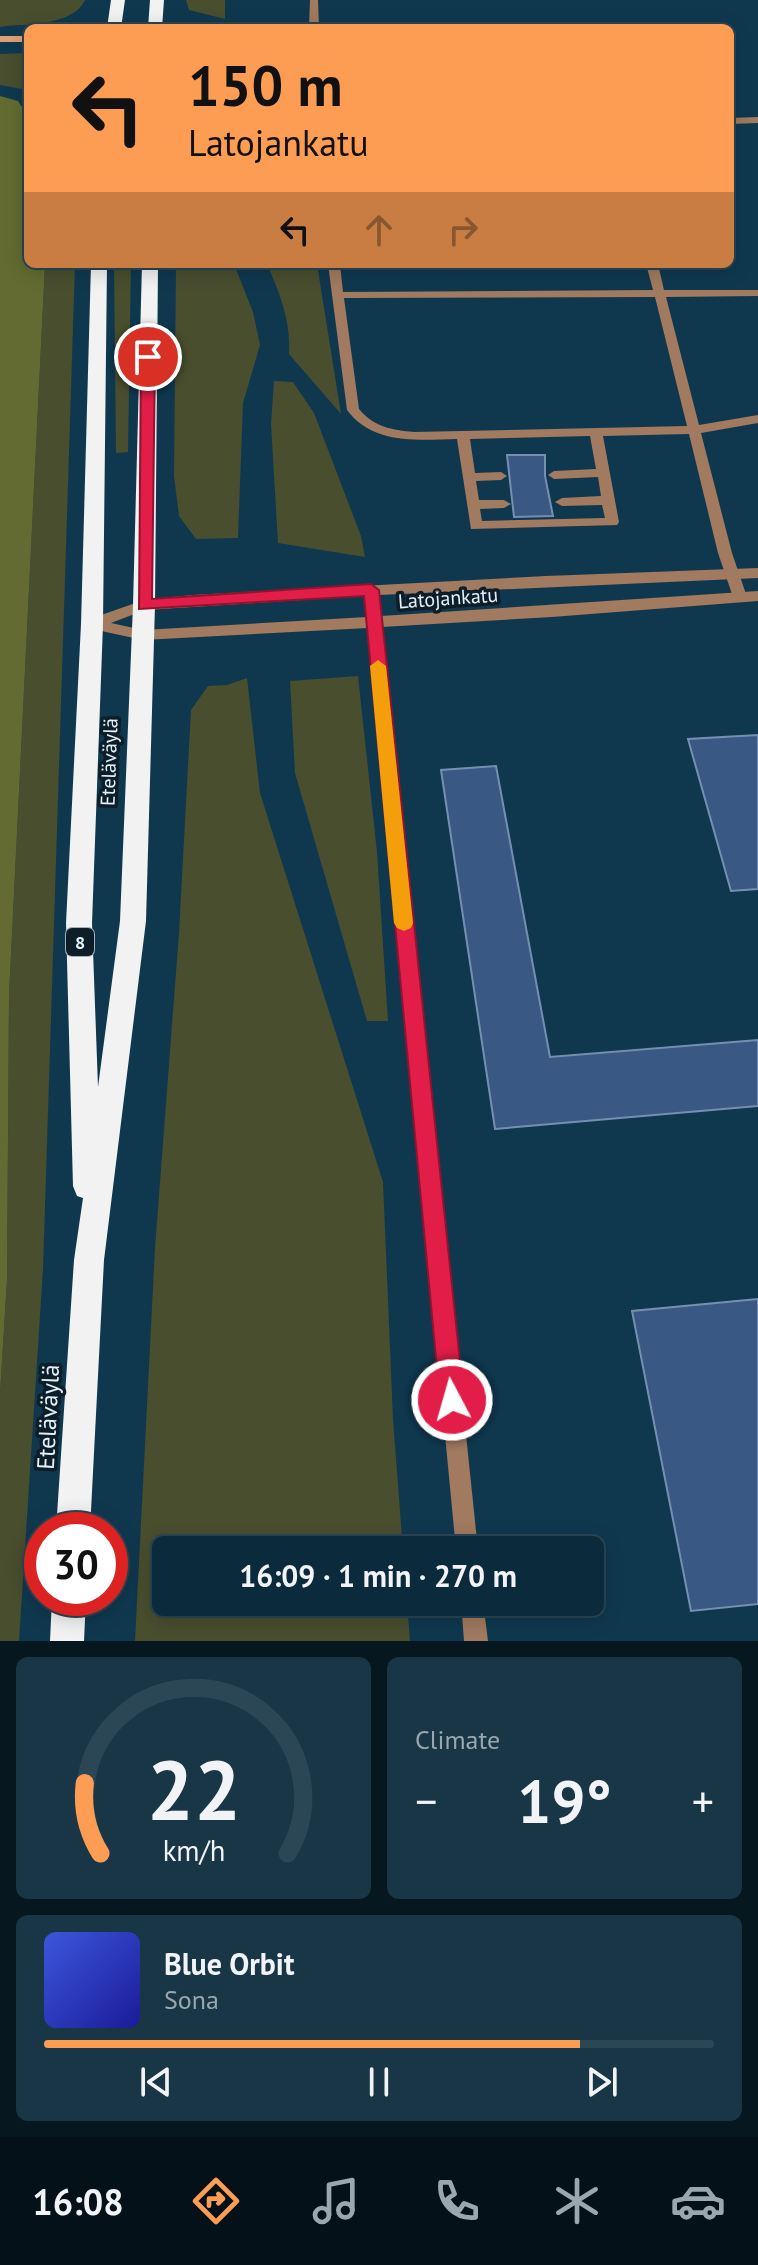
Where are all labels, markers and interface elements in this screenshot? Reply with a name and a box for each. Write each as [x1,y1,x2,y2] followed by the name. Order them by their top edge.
[188,49,343,121] text: 150 m
[56,56,160,160] icon: left
[188,119,369,166] text: Latojankatu
[273,208,317,252] icon: left
[357,208,401,252] icon: ahead
[441,208,485,252] icon: right
[114,323,182,391] pin
[126,335,170,379] icon: arrive
[397,582,499,614] street label: Latojankatu
[94,718,124,806] street label: Eteläväylä
[66,928,94,956] road number: 8
[410,1358,494,1442] position arrow
[30,1364,66,1470] street label: Eteläväylä
[24,1512,128,1616] speed limit sign: 30
[239,1556,517,1595] text: 16:09 · 1 min · 270 m
[415,1723,500,1756] text: Climate
[146,1735,241,1843] text: 22
[517,1762,612,1840] text: 19°
[415,1772,437,1829] text: −
[692,1772,714,1829] text: +
[162,1832,225,1869] text: km/h
[164,1944,294,1983] text: Blue Orbit
[164,1983,219,2016] text: Sona
[134,2060,178,2104] icon: previous
[357,2060,401,2104] icon: pause
[580,2060,624,2104] icon: next
[188,2173,244,2229] icon: directions
[308,2173,364,2229] icon: music
[429,2173,485,2229] icon: phone
[549,2173,605,2229] icon: climate
[670,2173,726,2229] icon: car
[32,2178,124,2225] text: 16:08

